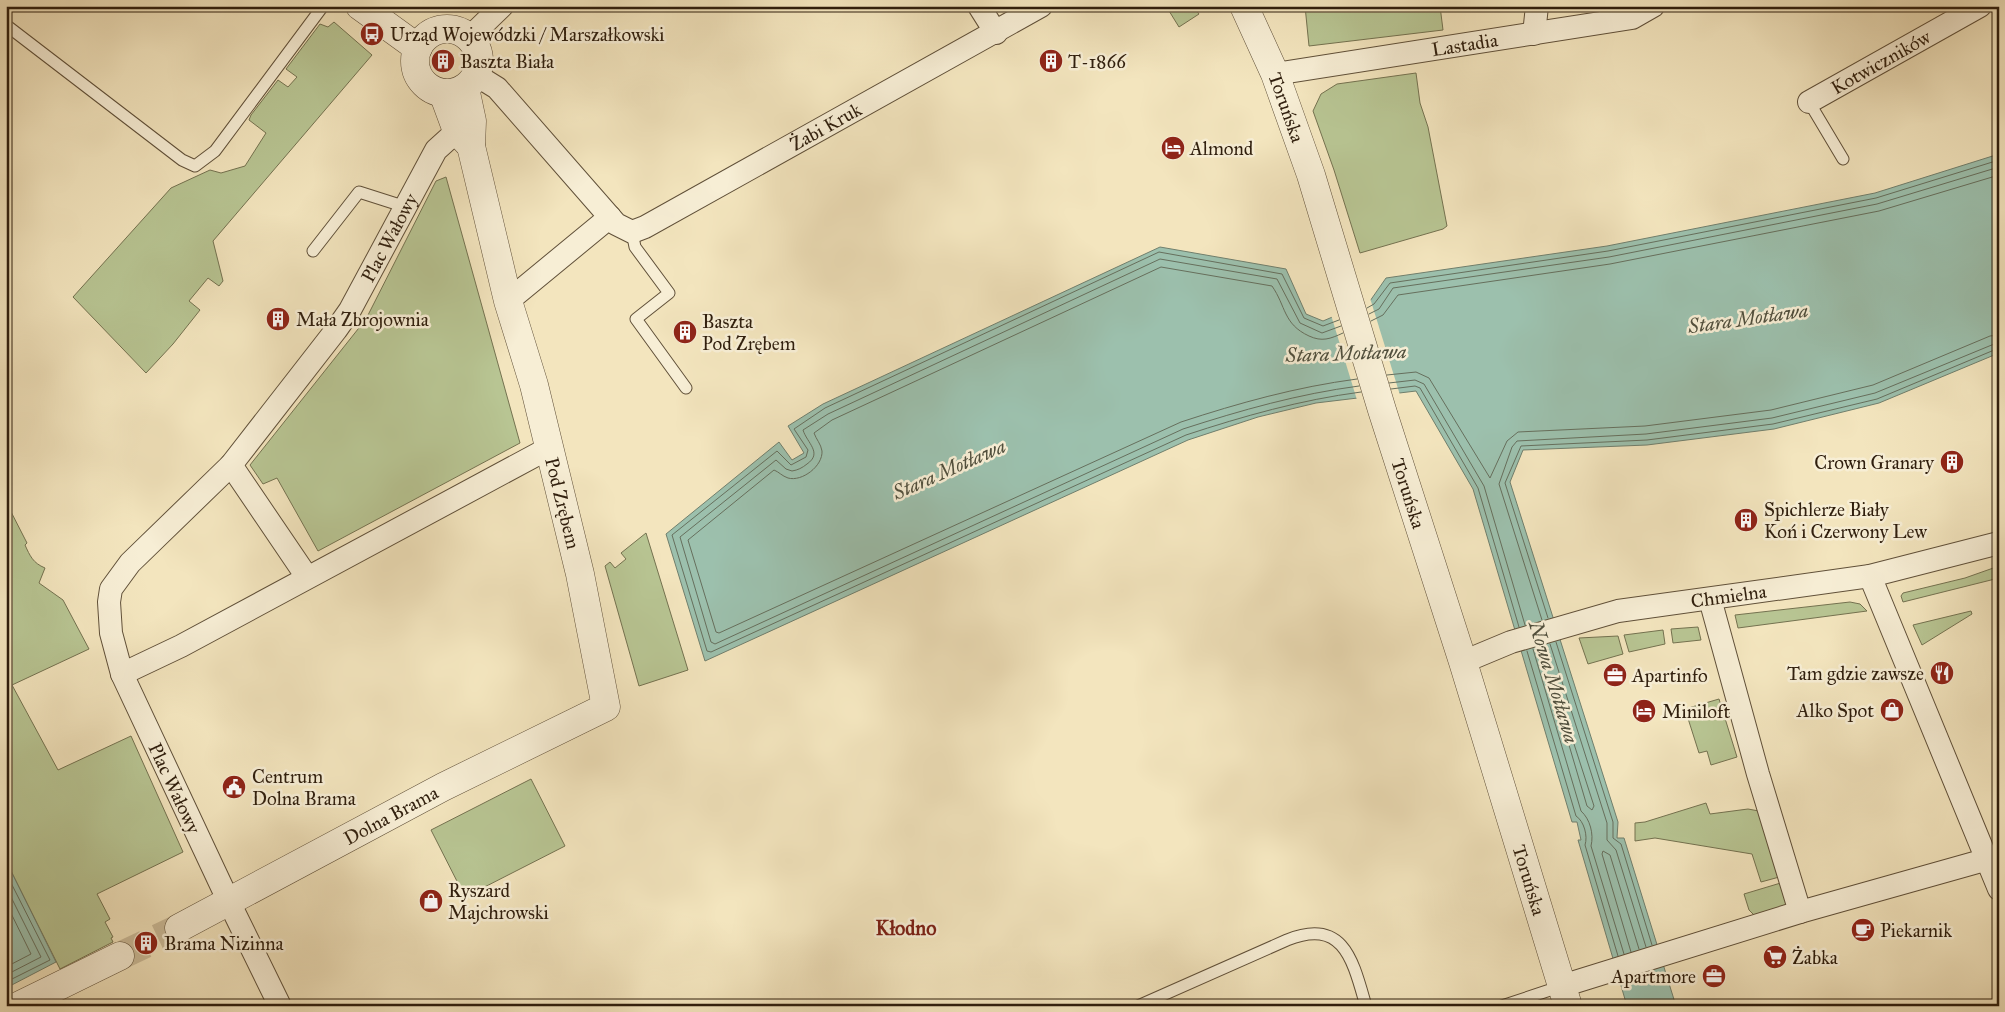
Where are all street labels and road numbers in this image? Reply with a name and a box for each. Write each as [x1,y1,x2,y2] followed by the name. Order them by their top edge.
[1827,25,1935,99] street label: Kotwiczników
[1430,28,1500,61] street label: Lastadia
[1263,69,1310,146] street label: Toruńska
[786,98,866,156] street label: Żabi Kruk
[356,188,423,286] street label: Plac Wałowy
[540,455,585,551] street label: Pod Zrębem
[1386,455,1431,532] street label: Toruńska
[1689,579,1769,613] street label: Chmielna
[144,739,206,838] street label: Plac Wałowy
[340,780,443,850] street label: Dolna Brama
[1507,842,1551,919] street label: Toruńska

